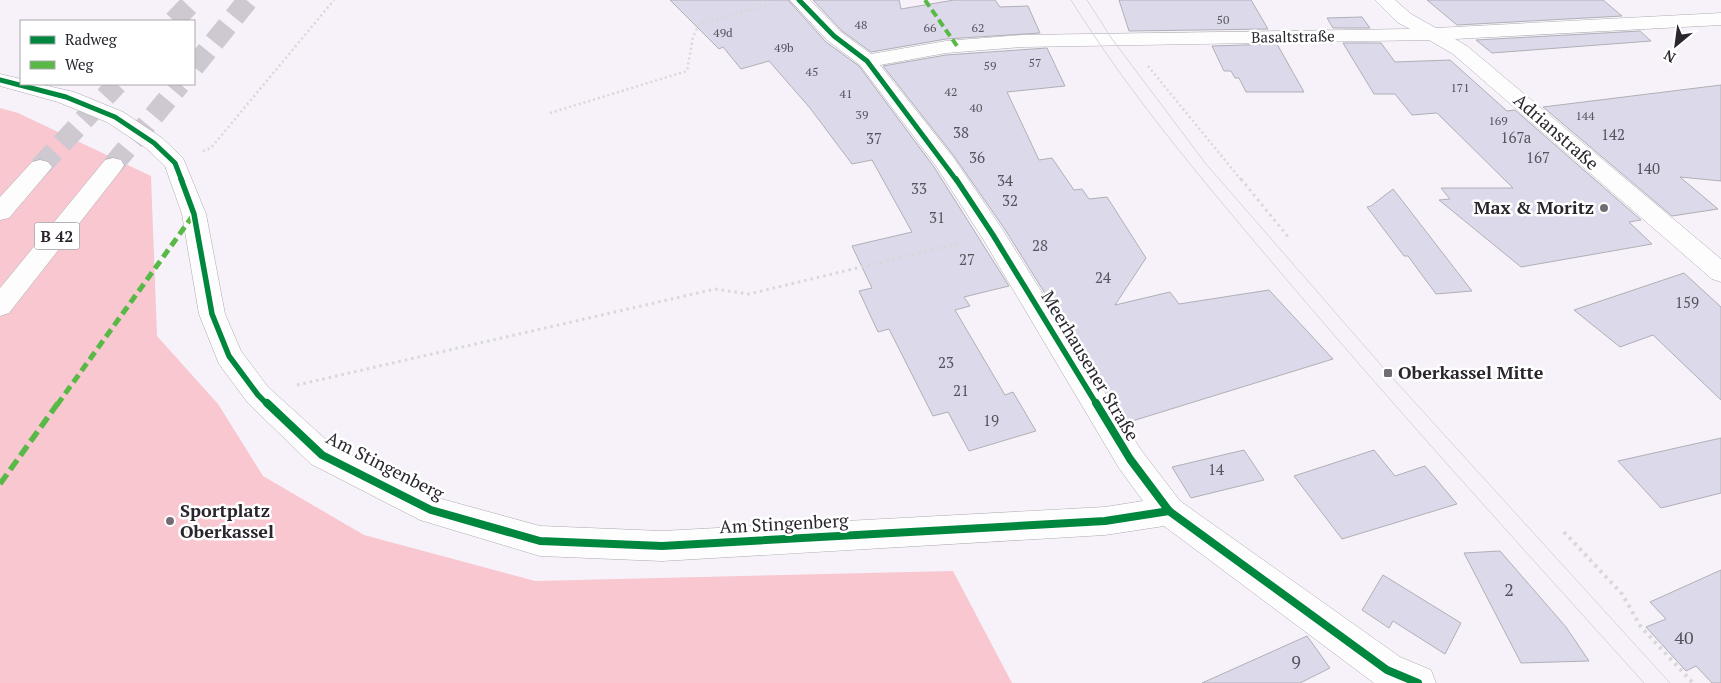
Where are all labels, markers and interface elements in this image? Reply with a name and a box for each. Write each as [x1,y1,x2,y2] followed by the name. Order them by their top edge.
[1217,12,1229,27] house number: 50
[855,17,867,32] house number: 48
[20,20,195,85] legend
[924,20,937,35] house number: 66
[972,20,984,35] house number: 62
[1651,20,1701,70] north arrow
[713,25,733,40] house number: 49d
[1251,25,1335,47] street label: Basaltstraße
[65,29,118,49] text: Radweg
[774,40,794,55] house number: 49b
[1660,46,1679,68] text: N
[65,54,95,74] text: Weg
[1029,55,1041,70] house number: 57
[984,58,996,73] house number: 59
[806,64,818,79] house number: 45
[1450,80,1470,95] house number: 171
[945,84,957,99] house number: 42
[840,86,852,101] house number: 41
[1509,88,1604,175] street label: Adrianstraße
[970,100,982,115] house number: 40
[856,107,868,122] house number: 39
[1575,108,1595,123] house number: 144
[1488,113,1508,128] house number: 169
[953,122,969,142] house number: 38
[1601,124,1625,144] house number: 142
[1501,127,1532,147] house number: 167a
[866,128,882,148] house number: 37
[969,147,985,167] house number: 36
[1526,147,1550,167] house number: 167
[1636,158,1660,178] house number: 140
[997,170,1013,190] house number: 34
[911,178,927,198] house number: 33
[1002,190,1018,210] house number: 32
[1474,195,1594,219] place label: Max & Moritz
[1598,202,1610,214] marker: Max & Moritz
[929,207,945,227] house number: 31
[34,222,80,250] road number: B 42
[1032,235,1048,255] house number: 28
[959,249,975,269] house number: 27
[1095,267,1111,287] house number: 24
[1036,286,1145,445] street label: Meerhausener Straße
[1675,292,1699,312] house number: 159
[938,352,954,372] house number: 23
[1398,360,1544,384] place label: Oberkassel Mitte
[1382,367,1394,379] marker: Oberkassel Mitte
[953,380,969,400] house number: 21
[983,410,999,430] house number: 19
[322,425,449,505] street label: Am Stingenberg
[1208,459,1224,479] house number: 14
[180,498,274,543] place label: Sportplatz Oberkassel
[719,508,850,538] street label: Am Stingenberg
[164,515,176,527] marker: Sportplatz Oberkassel
[1504,577,1514,601] house number: 2
[1674,625,1694,649] house number: 40
[1291,649,1301,673] house number: 9

